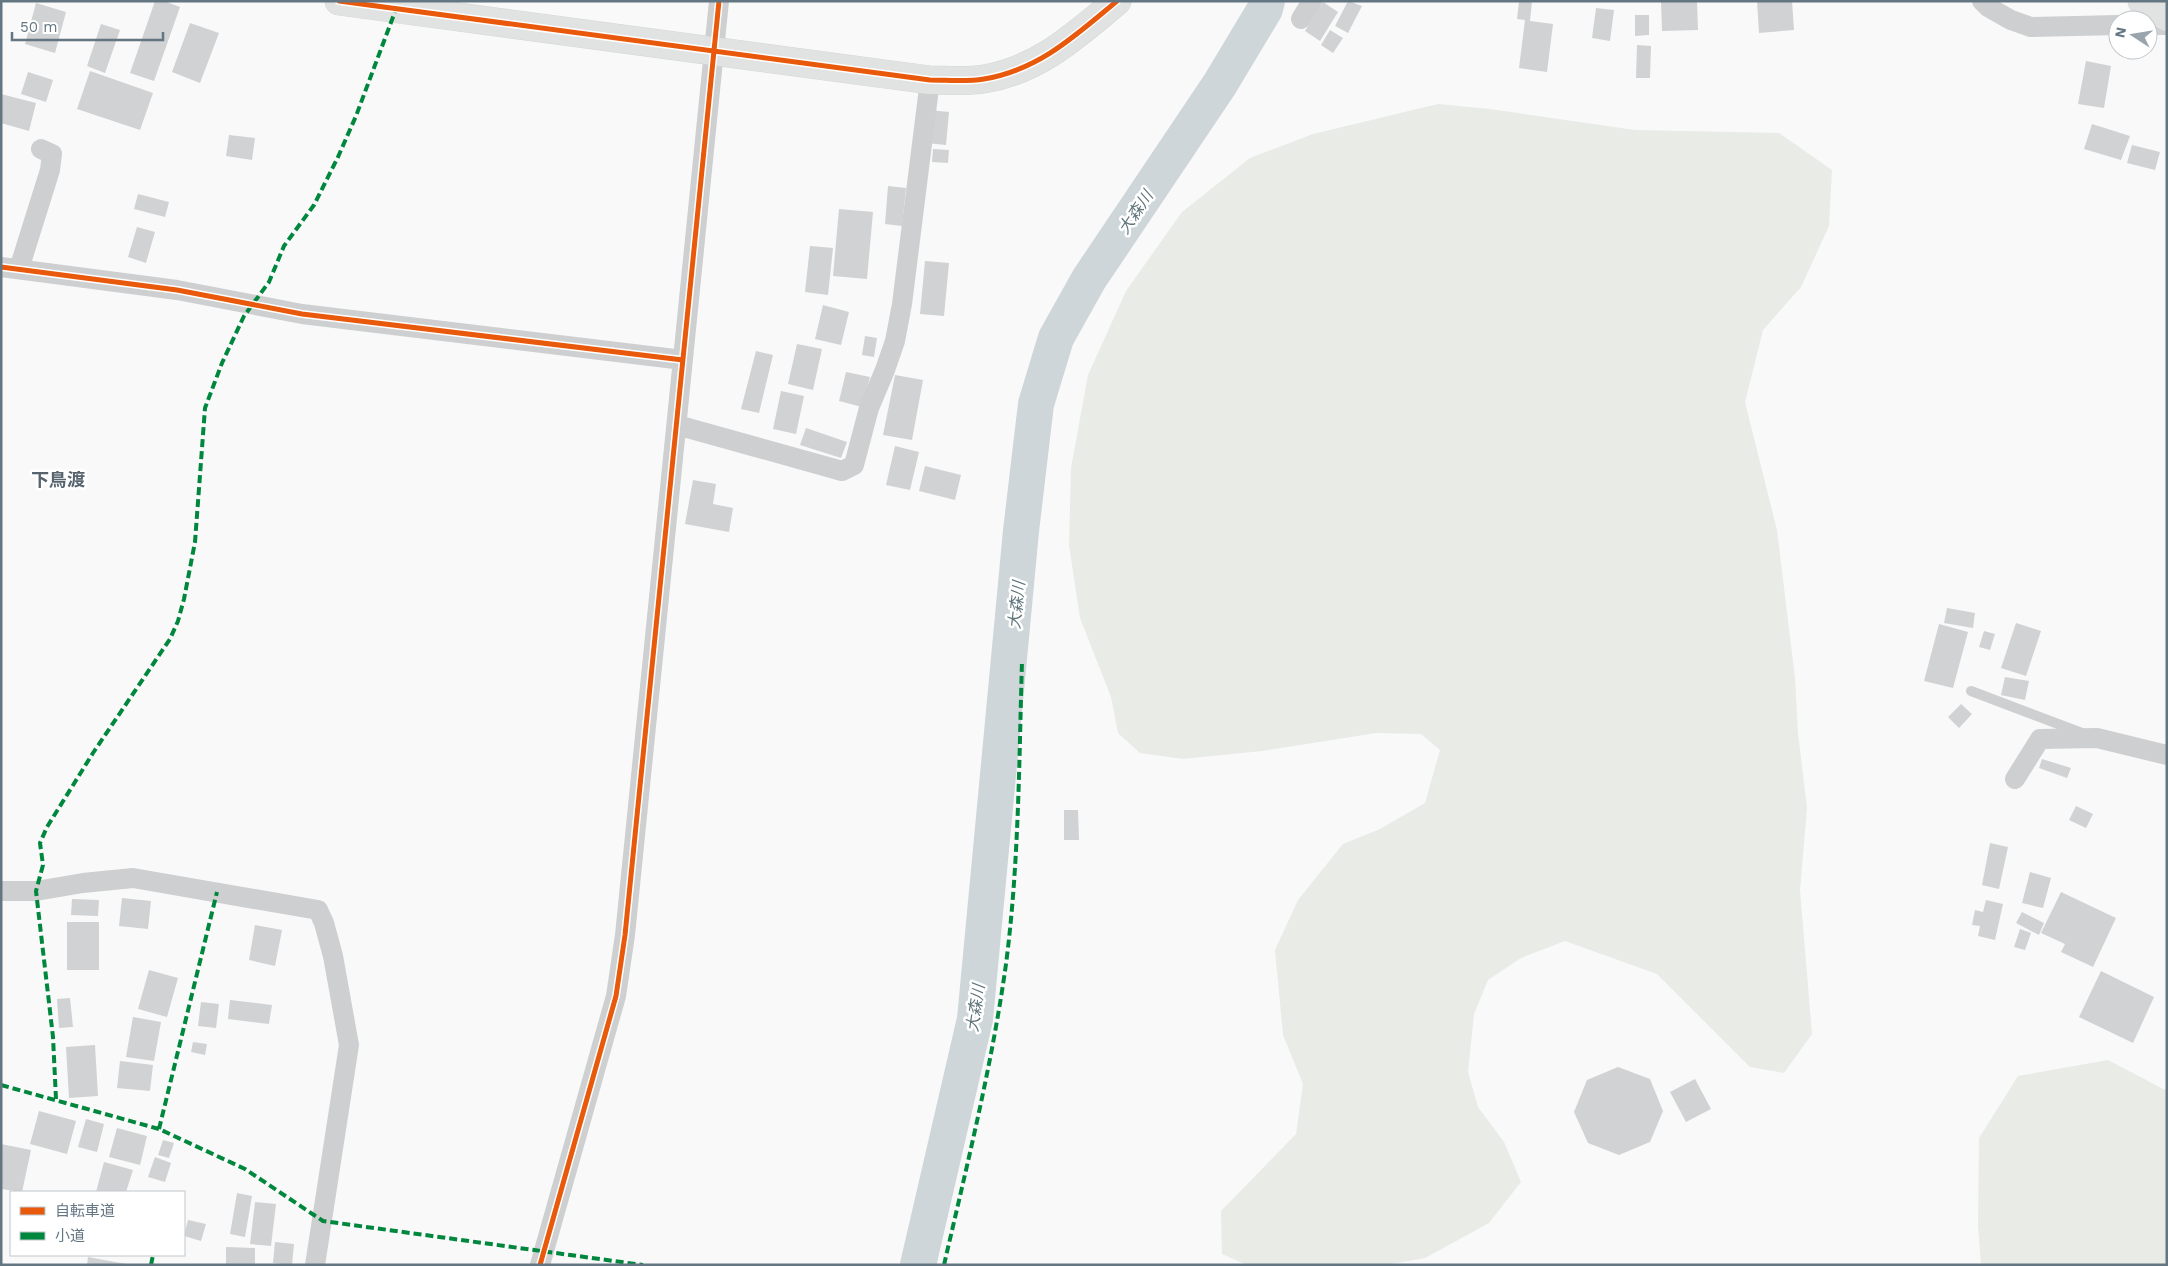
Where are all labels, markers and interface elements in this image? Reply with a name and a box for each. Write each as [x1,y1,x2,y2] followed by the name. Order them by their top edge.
[12,10,164,42] scale bar
[2108,10,2158,60] north arrow
[20,18,57,36] text: 50 m
[2111,26,2129,39] text: N
[1114,185,1158,237] water label: 大森川
[31,469,85,490] district label: 下鳥渡
[1005,578,1029,630] water label: 大森川
[963,981,989,1033] water label: 大森川
[10,1191,185,1256] legend
[55,1202,115,1220] text: 自転車道
[55,1227,85,1245] text: 小道

